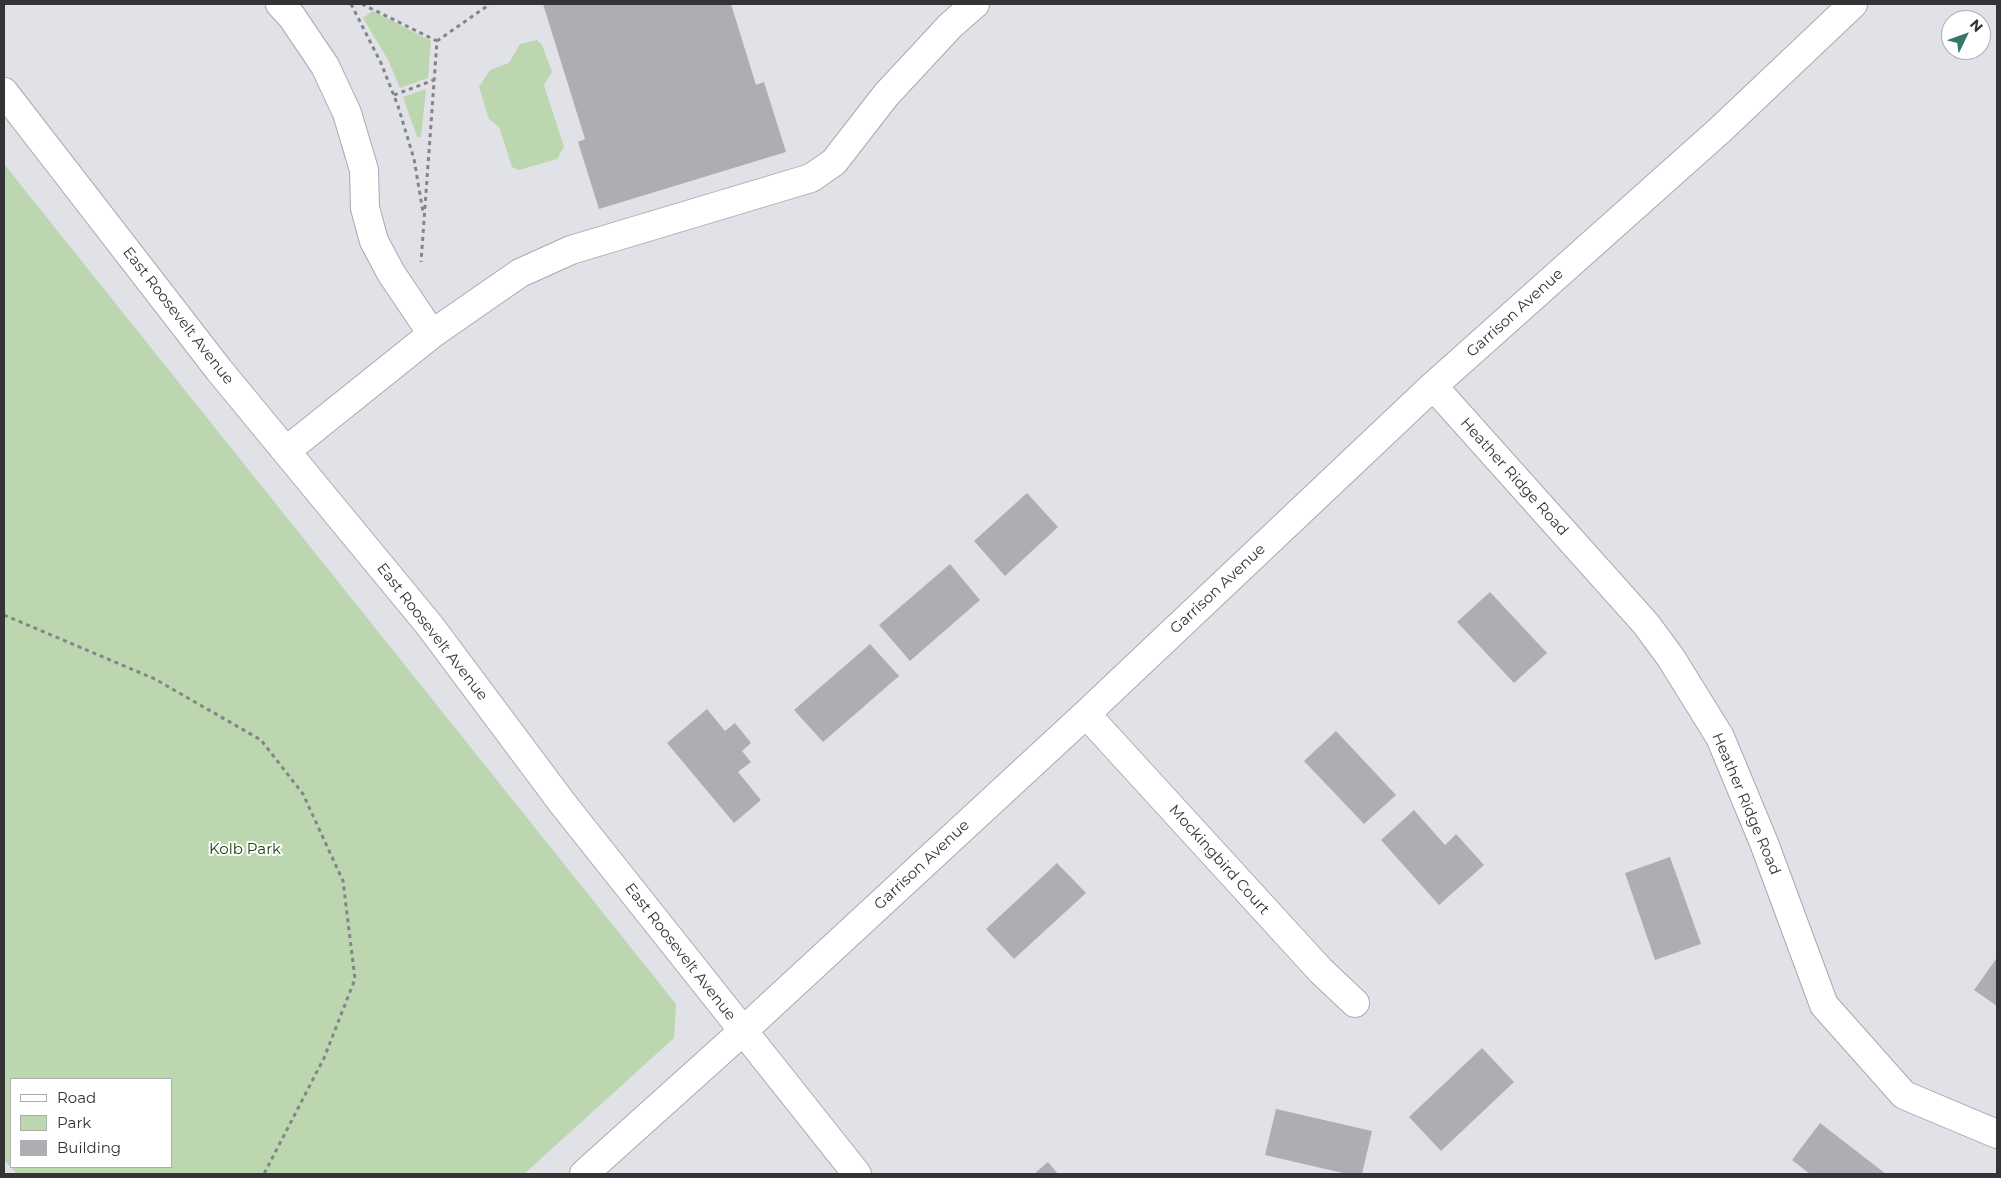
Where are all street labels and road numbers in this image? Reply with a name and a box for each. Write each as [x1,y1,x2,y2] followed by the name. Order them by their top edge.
[119,244,237,388] street label: East Roosevelt Avenue
[1463,265,1567,361] street label: Garrison Avenue
[1456,414,1572,540] street label: Heather Ridge Road
[1167,540,1269,638] street label: Garrison Avenue
[373,560,491,704] street label: East Roosevelt Avenue
[1708,730,1784,878] street label: Heather Ridge Road
[1165,801,1273,919] street label: Mockingbird Court
[871,816,973,914] street label: Garrison Avenue
[621,880,739,1024] street label: East Roosevelt Avenue

